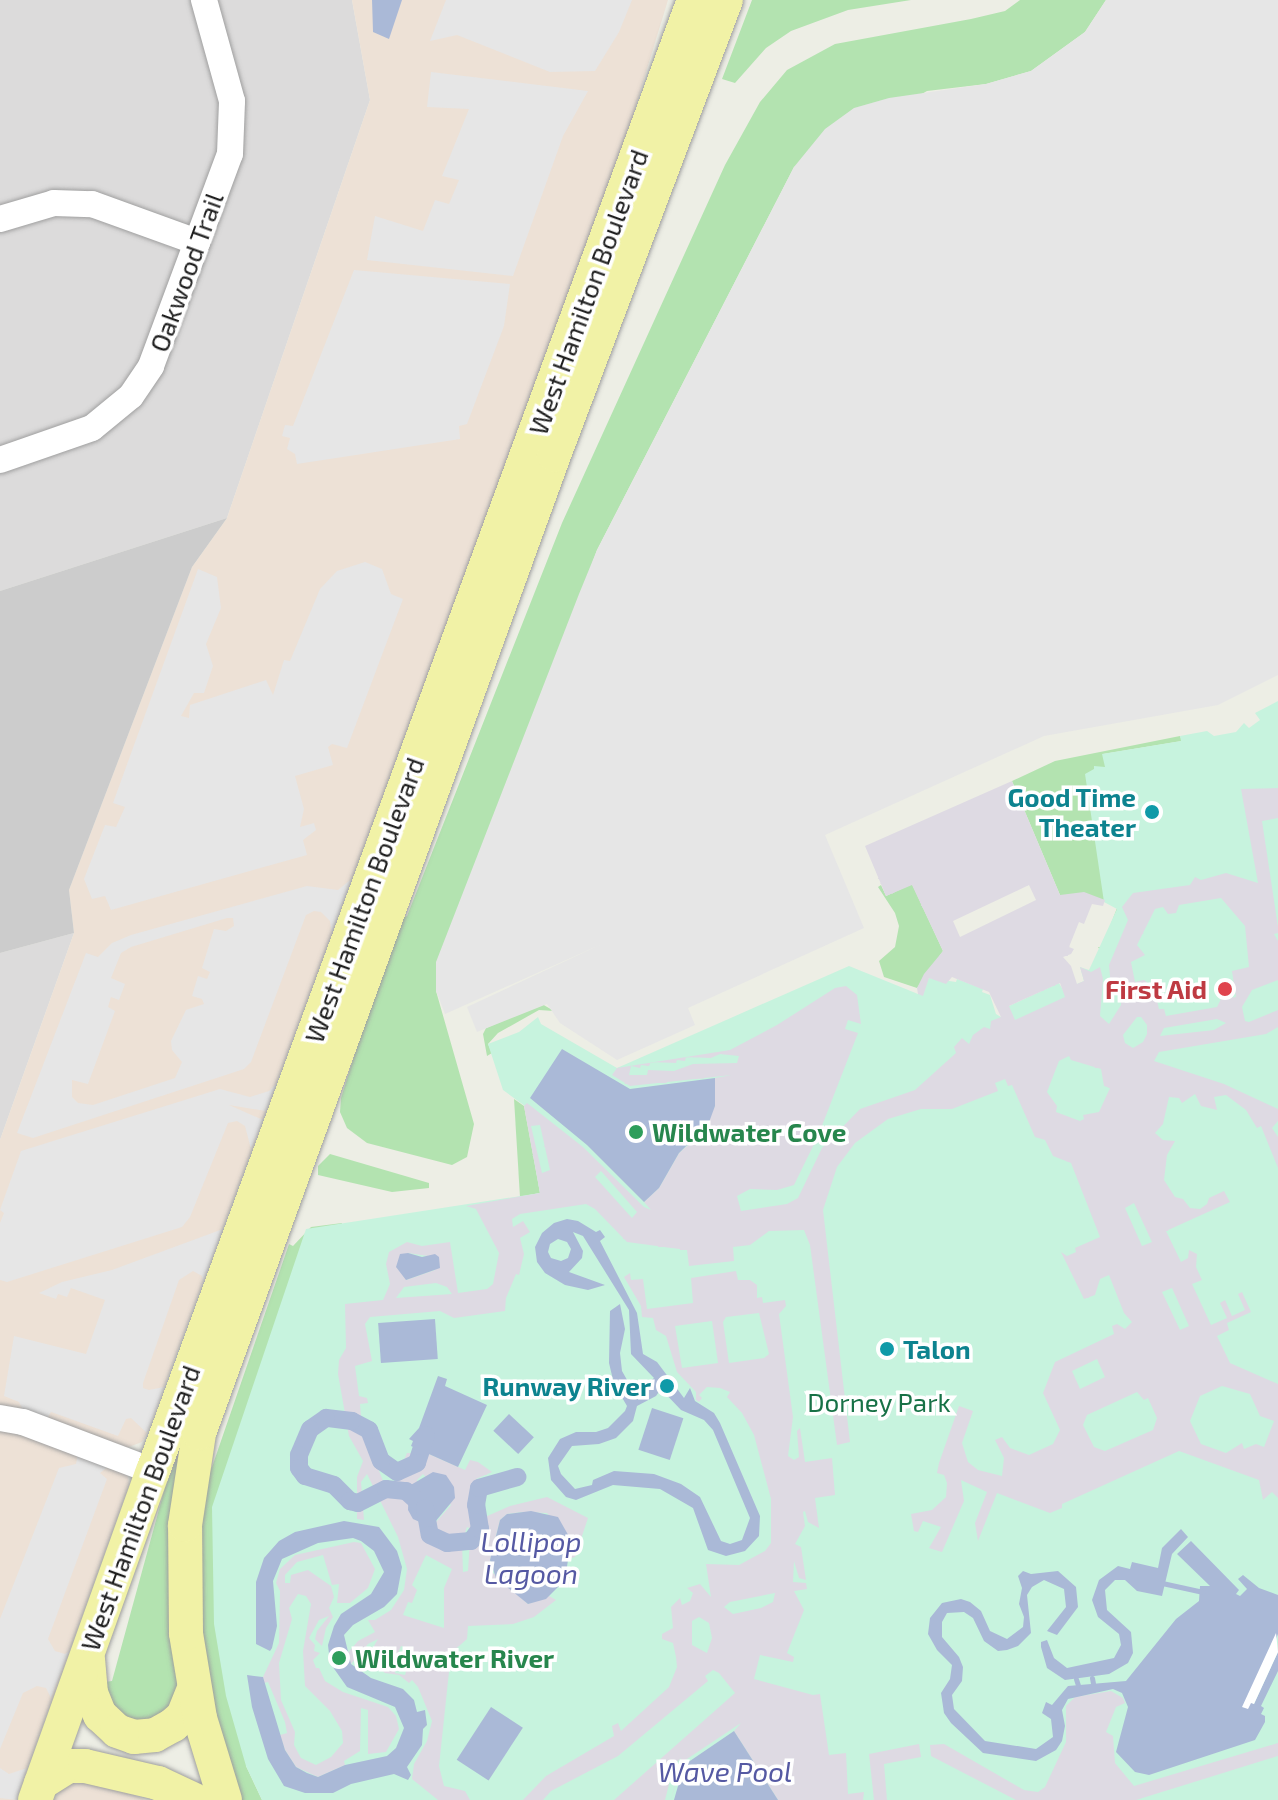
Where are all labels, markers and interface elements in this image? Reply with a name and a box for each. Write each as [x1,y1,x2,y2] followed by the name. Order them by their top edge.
[522,145,654,439] street label: West Hamilton Boulevard
[143,188,229,356] street label: Oakwood Trail
[298,753,430,1047] street label: West Hamilton Boulevard
[1007,781,1136,842] place label: Good Time Theater
[1143,803,1161,821] marker: Good Time Theater
[1104,973,1207,1005] place label: First Aid
[1214,978,1236,1000] marker: First Aid
[652,1116,847,1148] place label: Wildwater Cove
[627,1123,645,1141] marker: Wildwater Cove
[903,1333,971,1365] place label: Talon
[878,1340,896,1358] marker: Talon
[74,1361,206,1655] street label: West Hamilton Boulevard
[482,1370,651,1402] place label: Runway River
[658,1377,676,1395] marker: Runway River
[807,1386,951,1418] park label: Dorney Park
[480,1524,582,1590] water label: Lollipop Lagoon
[355,1642,555,1674] place label: Wildwater River
[330,1649,348,1667] marker: Wildwater River
[658,1754,792,1788] water label: Wave Pool

